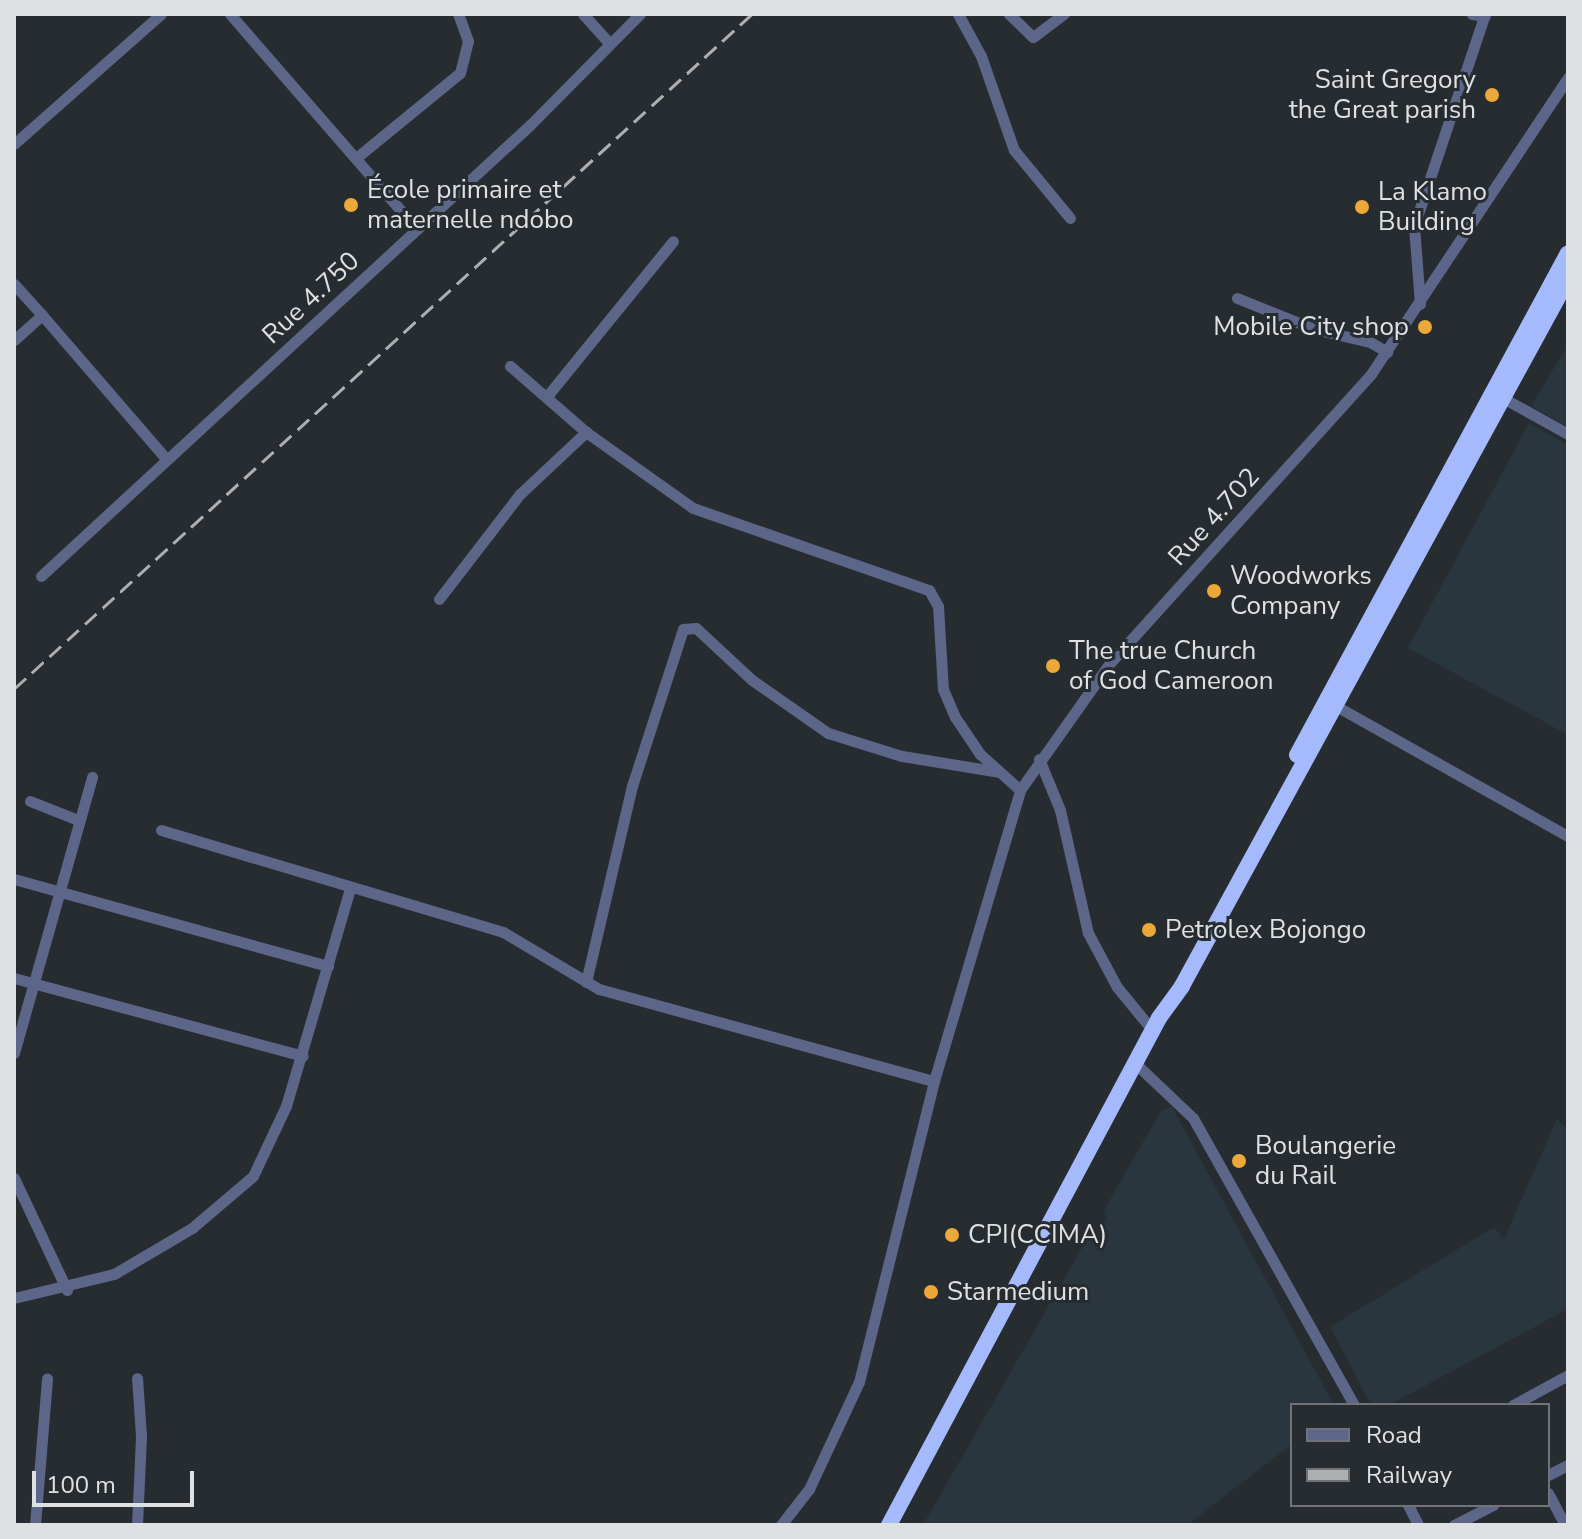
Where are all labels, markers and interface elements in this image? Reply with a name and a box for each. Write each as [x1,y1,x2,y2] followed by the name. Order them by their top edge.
[1289,64,1476,126] place label: Saint Gregory the Great parish
[1483,86,1501,104] marker: Saint Gregory the Great parish
[367,174,574,236] place label: École primaire et maternelle ndobo
[1378,176,1487,238] place label: La Klamo Building
[342,196,360,214] marker: École primaire et maternelle ndobo
[1353,198,1371,216] marker: La Klamo Building
[256,245,366,351] street label: Rue 4.750
[1213,311,1409,343] place label: Mobile City shop
[1416,318,1434,336] marker: Mobile City shop
[1162,462,1266,572] street label: Rue 4.702
[1230,560,1372,622] place label: Woodworks Company
[1205,582,1223,600] marker: Woodworks Company
[1069,635,1274,696] place label: The true Church of God Cameroon
[1044,657,1062,675] marker: The true Church of God Cameroon
[1165,914,1366,946] place label: Petrolex Bojongo
[1140,921,1158,939] marker: Petrolex Bojongo
[1255,1130,1396,1192] place label: Boulangerie du Rail
[1230,1152,1248,1170] marker: Boulangerie du Rail
[968,1219,1107,1251] place label: CPI(CCIMA)
[943,1226,961,1244] marker: CPI(CCIMA)
[947,1276,1089,1308] place label: Starmedium
[922,1283,940,1301] marker: Starmedium
[1290,1403,1550,1507] legend
[1366,1419,1422,1451] text: Road
[36,1455,198,1505] scale bar
[1366,1459,1452,1491] text: Railway
[46,1469,116,1501] text: 100 m

